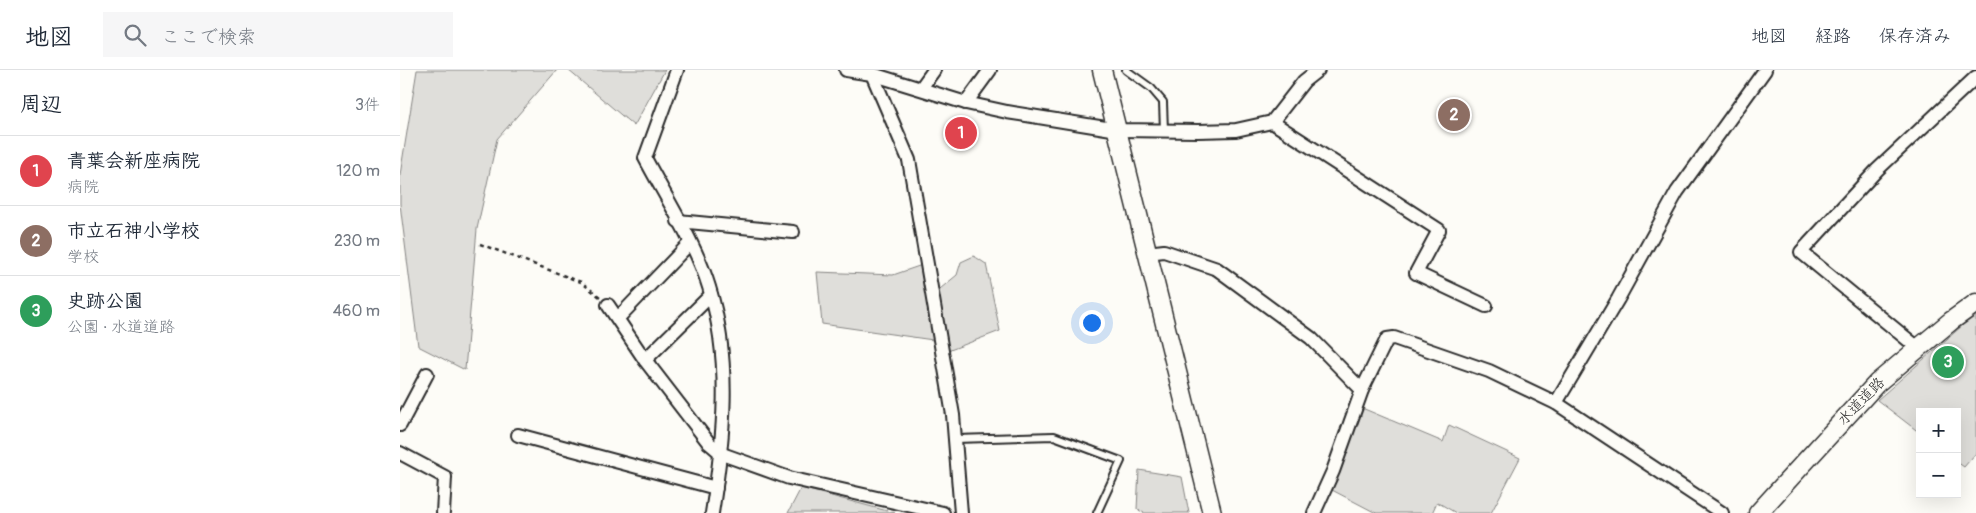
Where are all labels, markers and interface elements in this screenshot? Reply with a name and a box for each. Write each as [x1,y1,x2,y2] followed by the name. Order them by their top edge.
[103,12,453,57] search box
[121,21,149,49] icon: search
[25,23,73,52] text: 地図
[161,25,256,49] text: ここで検索
[1751,25,1787,48] text: 地図
[1815,25,1851,48] text: 経路
[1879,25,1951,48] text: 保存済み
[20,91,62,118] text: 周辺
[355,95,380,115] text: 3件
[1438,96,1470,134] pin: 2
[945,114,977,152] pin: 1
[67,149,200,173] text: 青葉会新座病院
[33,161,39,181] text: 1
[336,161,380,181] text: 120 m
[67,177,99,197] text: 病院
[67,219,200,243] text: 市立石神小学校
[32,231,40,251] text: 2
[334,231,380,251] text: 230 m
[67,247,99,267] text: 学校
[67,289,143,313] text: 史跡公園
[32,301,40,321] text: 3
[333,301,380,321] text: 460 m
[1079,310,1105,336] your location
[67,317,175,337] text: 公園 · 水道道路
[1932,343,1964,381] pin: 3
[1834,373,1889,430] street label: 水道道路
[1916,408,1961,498] map controls
[1916,408,1961,453] button: +
[1916,453,1961,498] button: −

